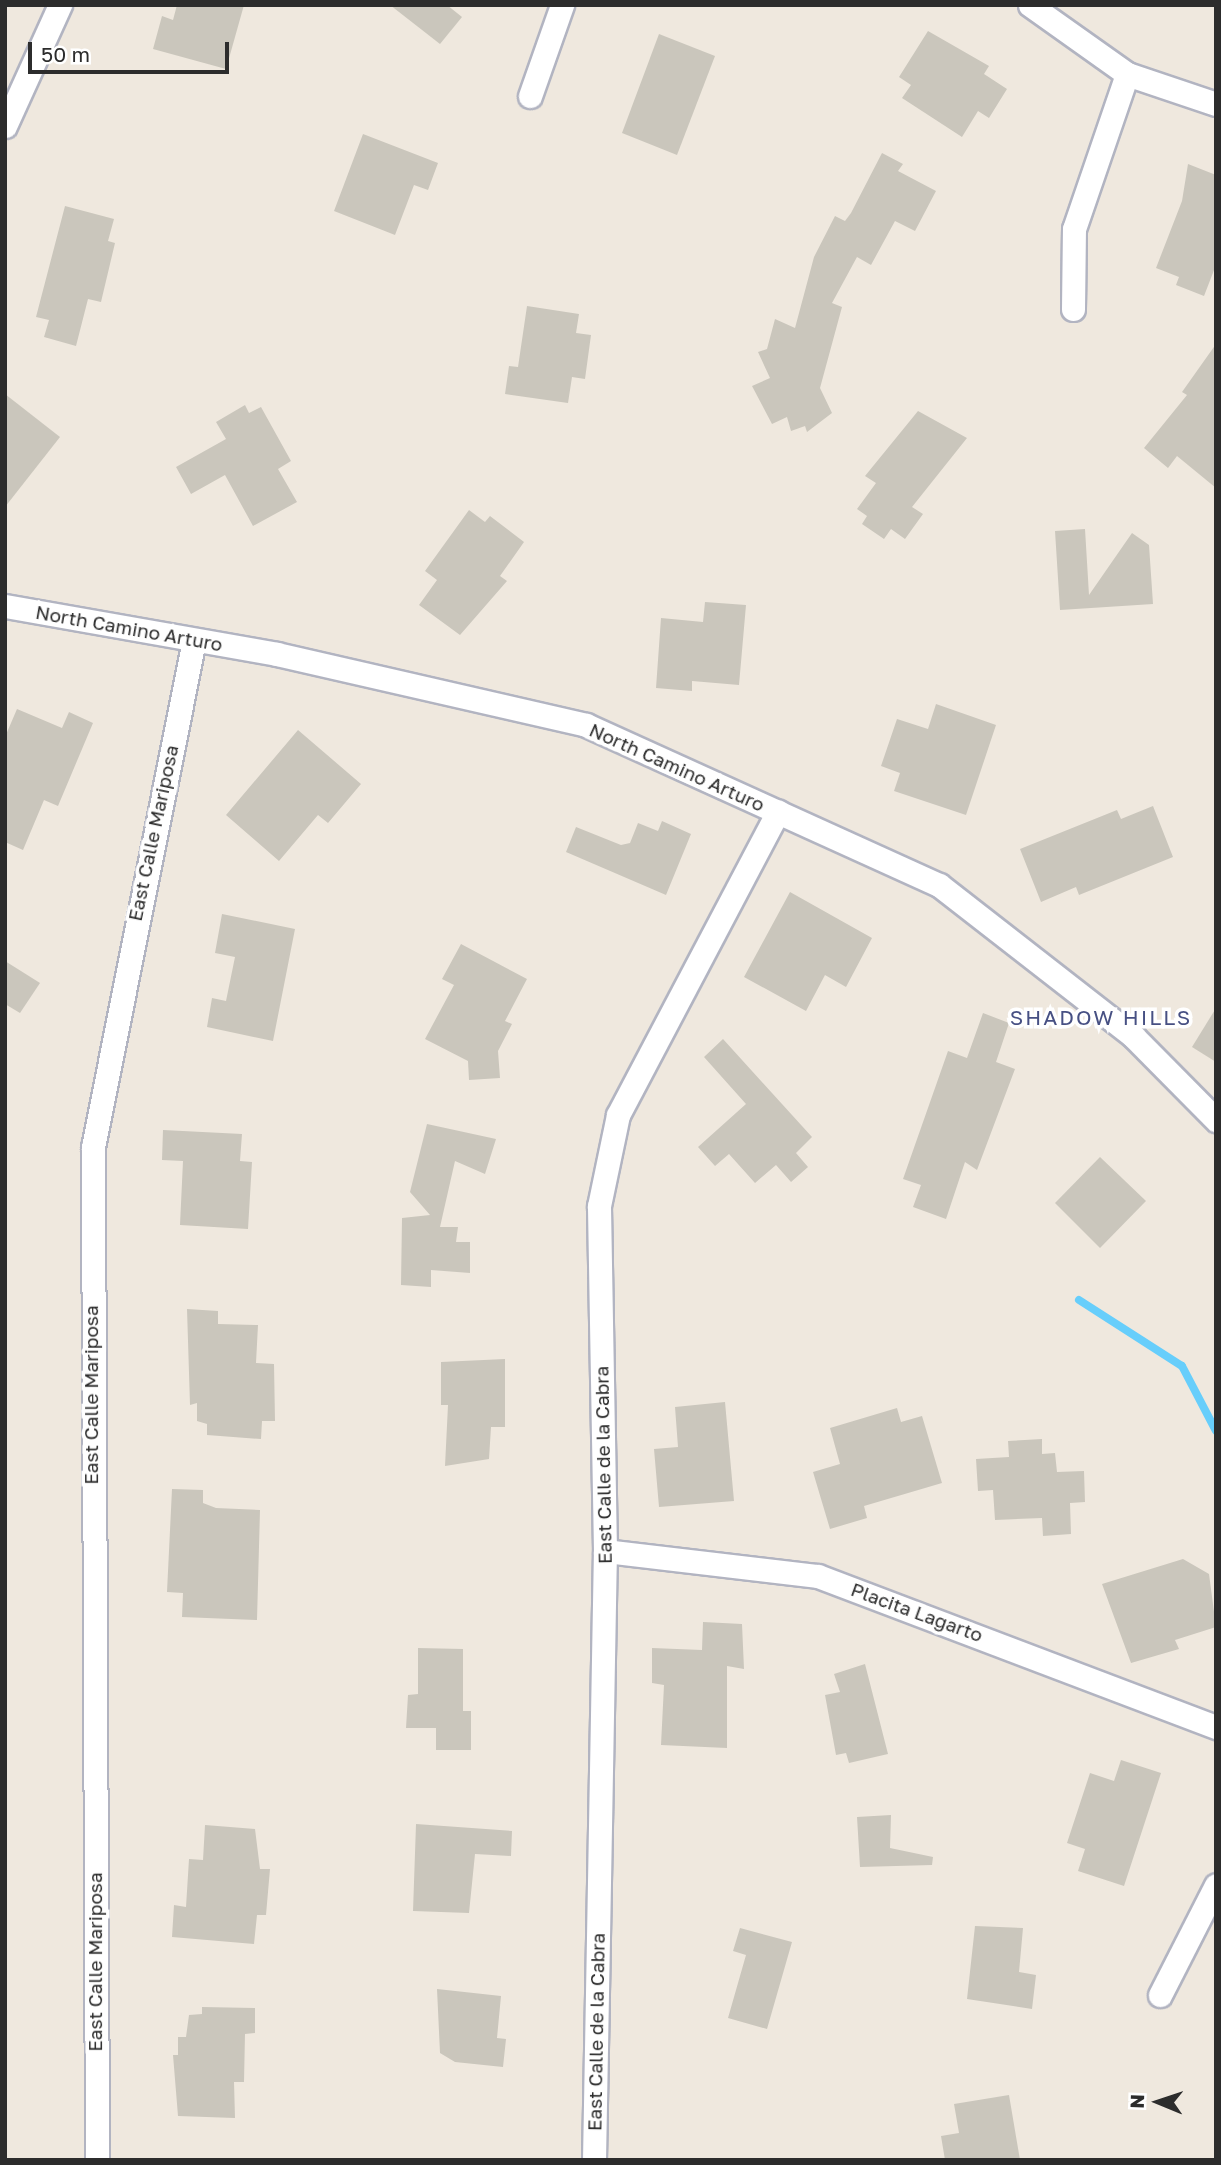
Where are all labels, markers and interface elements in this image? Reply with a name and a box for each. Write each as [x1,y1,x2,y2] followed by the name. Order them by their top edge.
[32,28,233,72] scale bar
[41,41,90,67] text: 50 m
[34,600,224,656] street label: North Camino Arturo
[586,718,768,816] street label: North Camino Arturo
[123,743,183,923] street label: East Calle Mariposa
[1011,1004,1191,1030] district label: SHADOW HILLS
[80,1305,102,1485] street label: East Calle Mariposa
[590,1366,616,1564] street label: East Calle de la Cabra
[848,1578,986,1646] street label: Placita Lagarto
[84,1872,106,2052] street label: East Calle Mariposa
[583,1933,609,2131] street label: East Calle de la Cabra
[1123,2067,1193,2137] north arrow
[1125,2094,1148,2109] text: N

